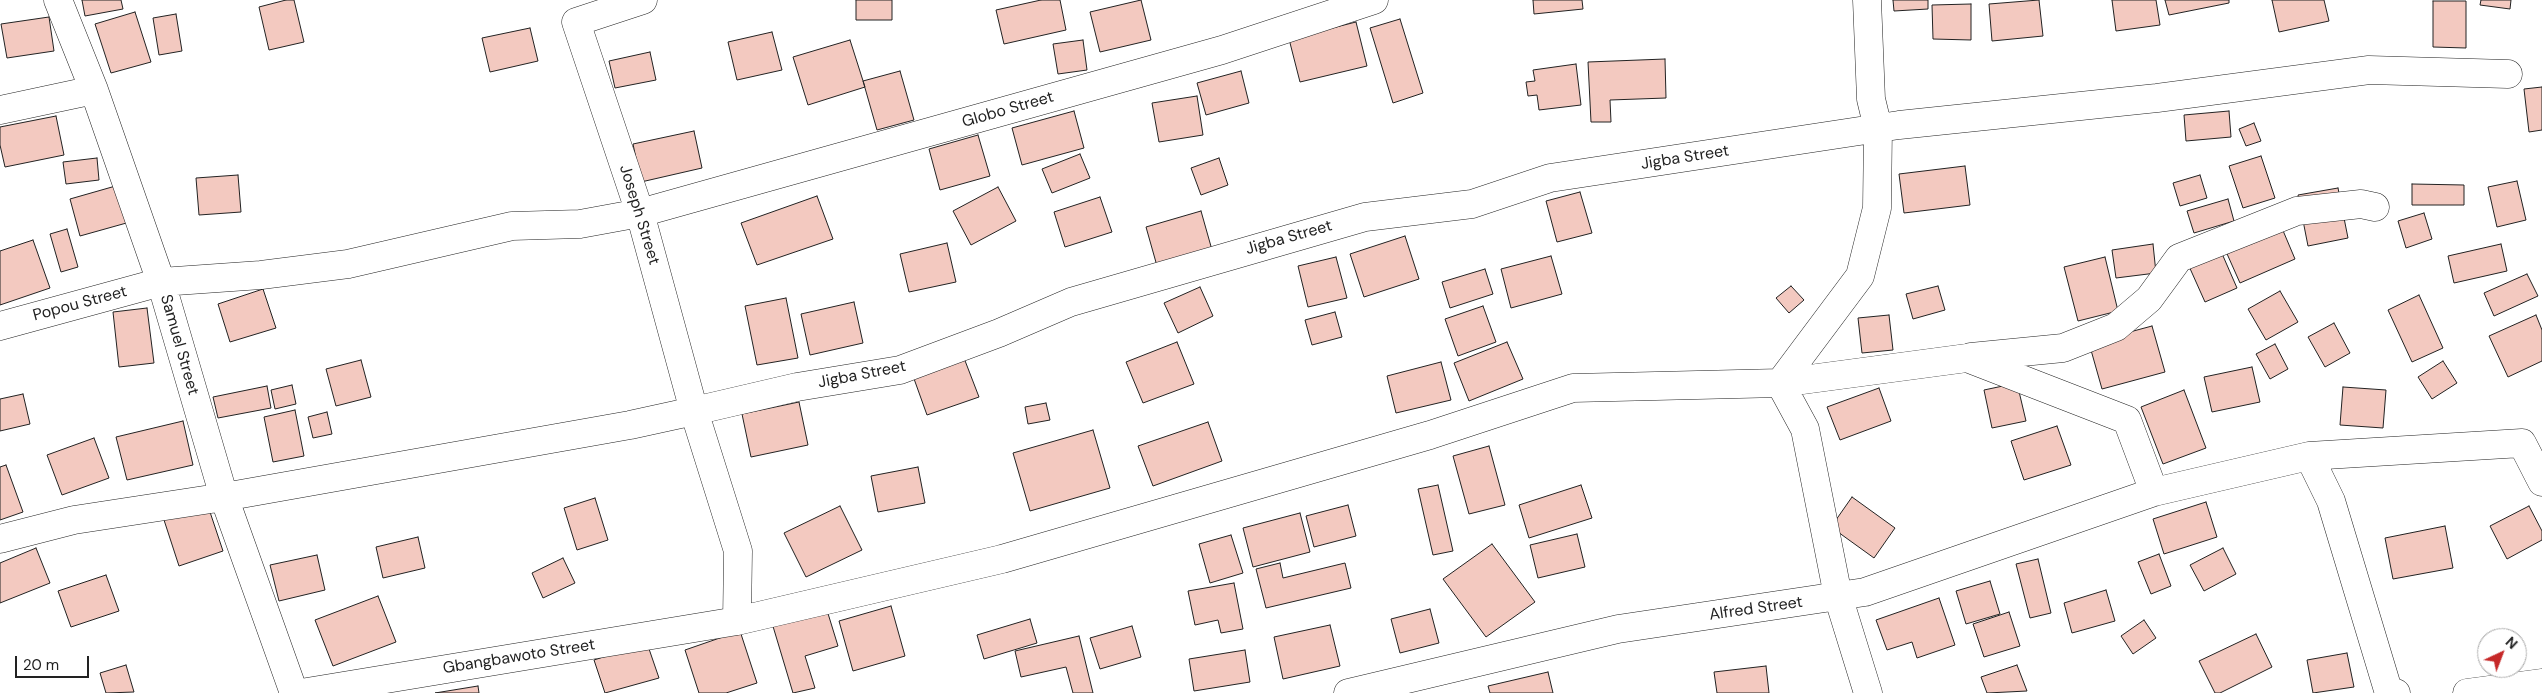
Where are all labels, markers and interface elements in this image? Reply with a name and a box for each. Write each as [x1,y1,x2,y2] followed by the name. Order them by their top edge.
[960,88,1056,132] street label: Globo Street
[1639,142,1731,174] street label: Jigba Street
[615,163,663,267] street label: Joseph Street
[1244,216,1334,260] street label: Jigba Street
[31,282,129,326] street label: Popou Street
[155,293,203,397] street label: Samuel Street
[816,357,908,393] street label: Jigba Street
[1708,593,1804,625] street label: Alfred Street
[2477,628,2527,678] north arrow
[2502,633,2521,653] text: N
[442,635,596,679] street label: Gbangbawoto Street
[18,646,91,678] scale bar
[23,655,59,675] text: 20 m

